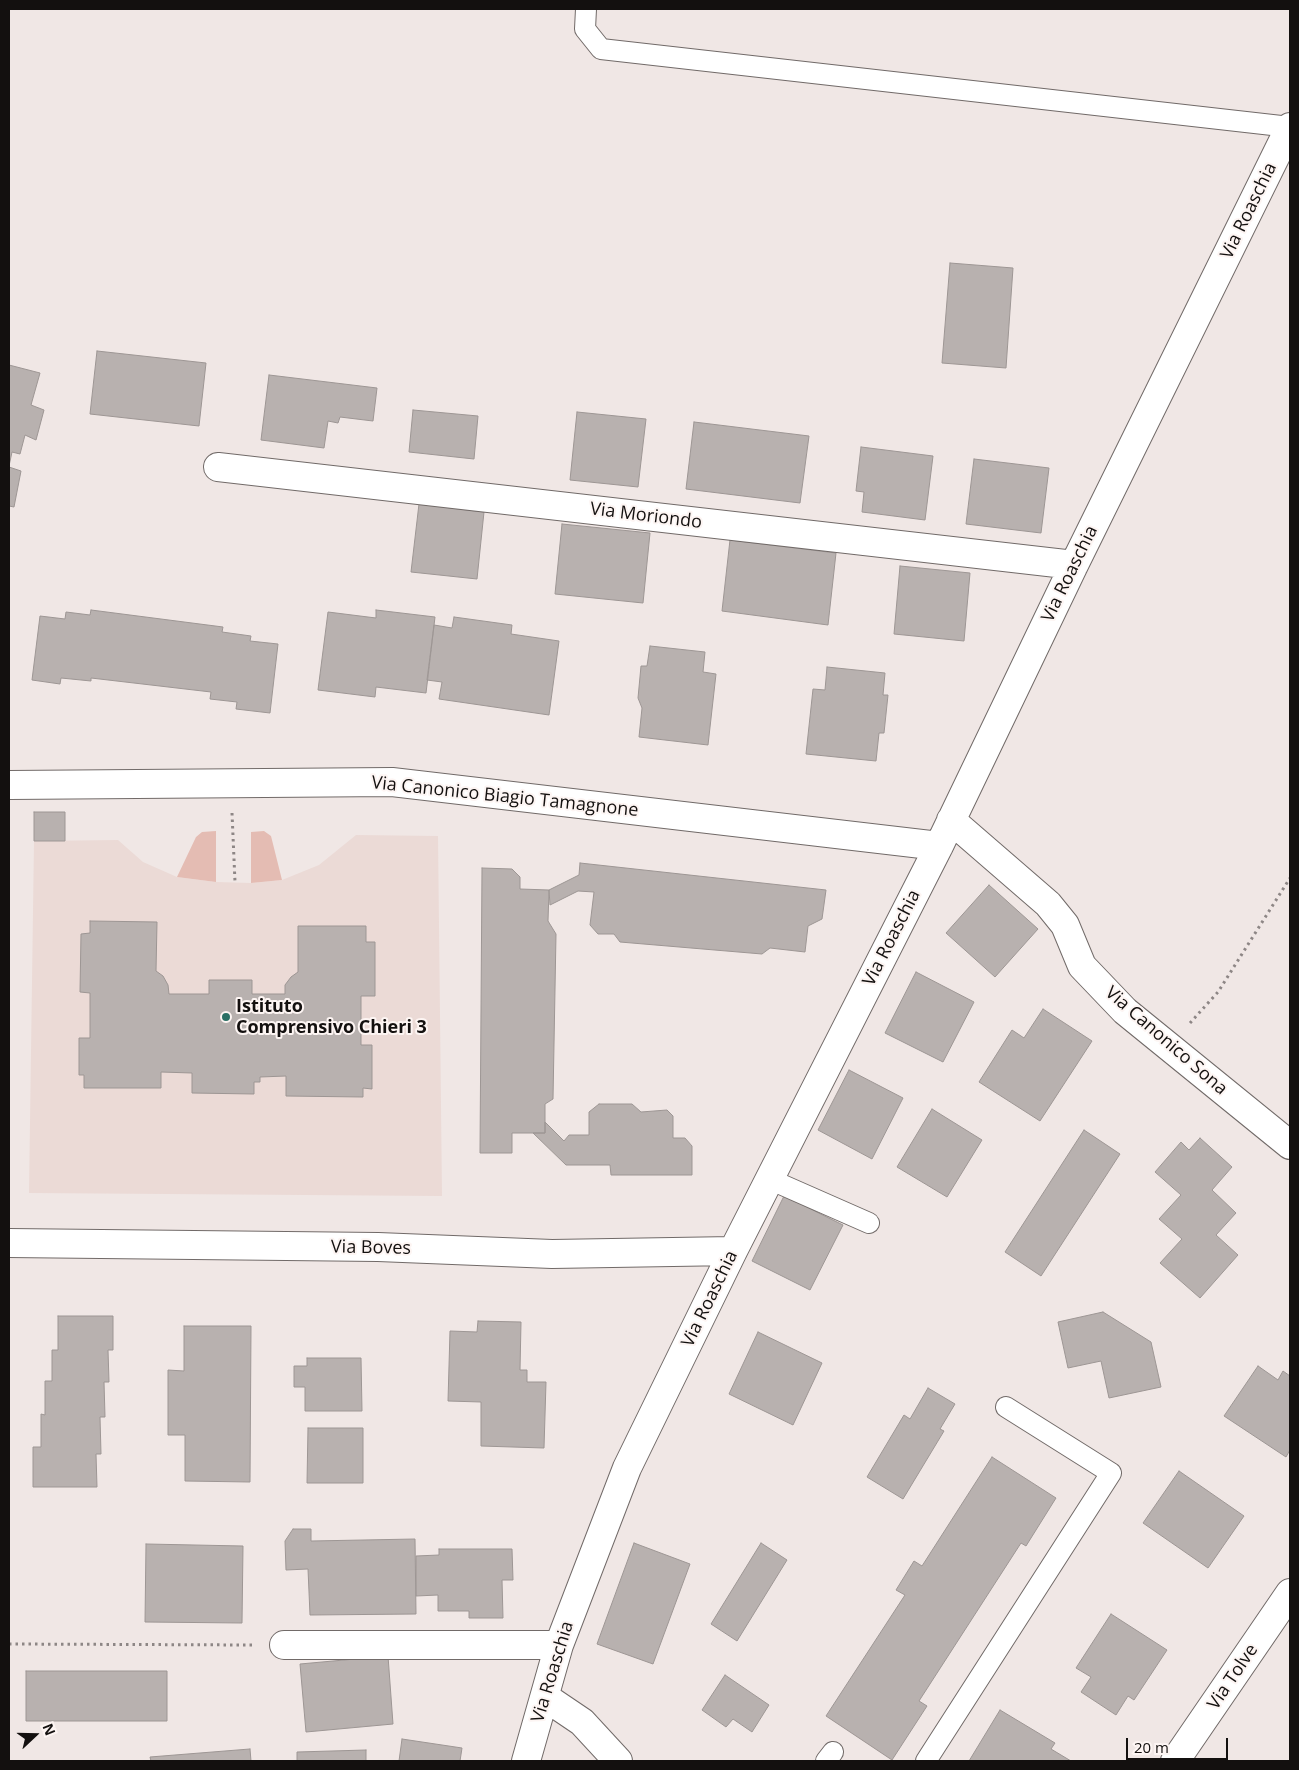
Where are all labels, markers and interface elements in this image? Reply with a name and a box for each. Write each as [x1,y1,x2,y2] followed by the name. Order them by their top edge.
[1216,159,1282,263] street label: Via Roaschia
[589,498,703,534] street label: Via Moriondo
[1037,522,1103,626] street label: Via Roaschia
[370,772,640,822] street label: Via Canonico Biagio Tamagnone
[859,886,925,990] street label: Via Roaschia
[1101,982,1231,1100] street label: Via Canonico Sona
[236,996,427,1038] place label: Istituto Comprensivo Chieri 3
[220,1011,232,1023] marker: Istituto Comprensivo Chieri 3
[331,1237,411,1259] street label: Via Boves
[677,1247,743,1351] street label: Via Roaschia
[527,1619,579,1725] street label: Via Roaschia
[1203,1640,1263,1714] street label: Via Tolve
[10,1710,60,1760] north arrow
[39,1721,60,1738] text: N
[1129,1728,1232,1760] scale bar
[1134,1737,1169,1757] text: 20 m

